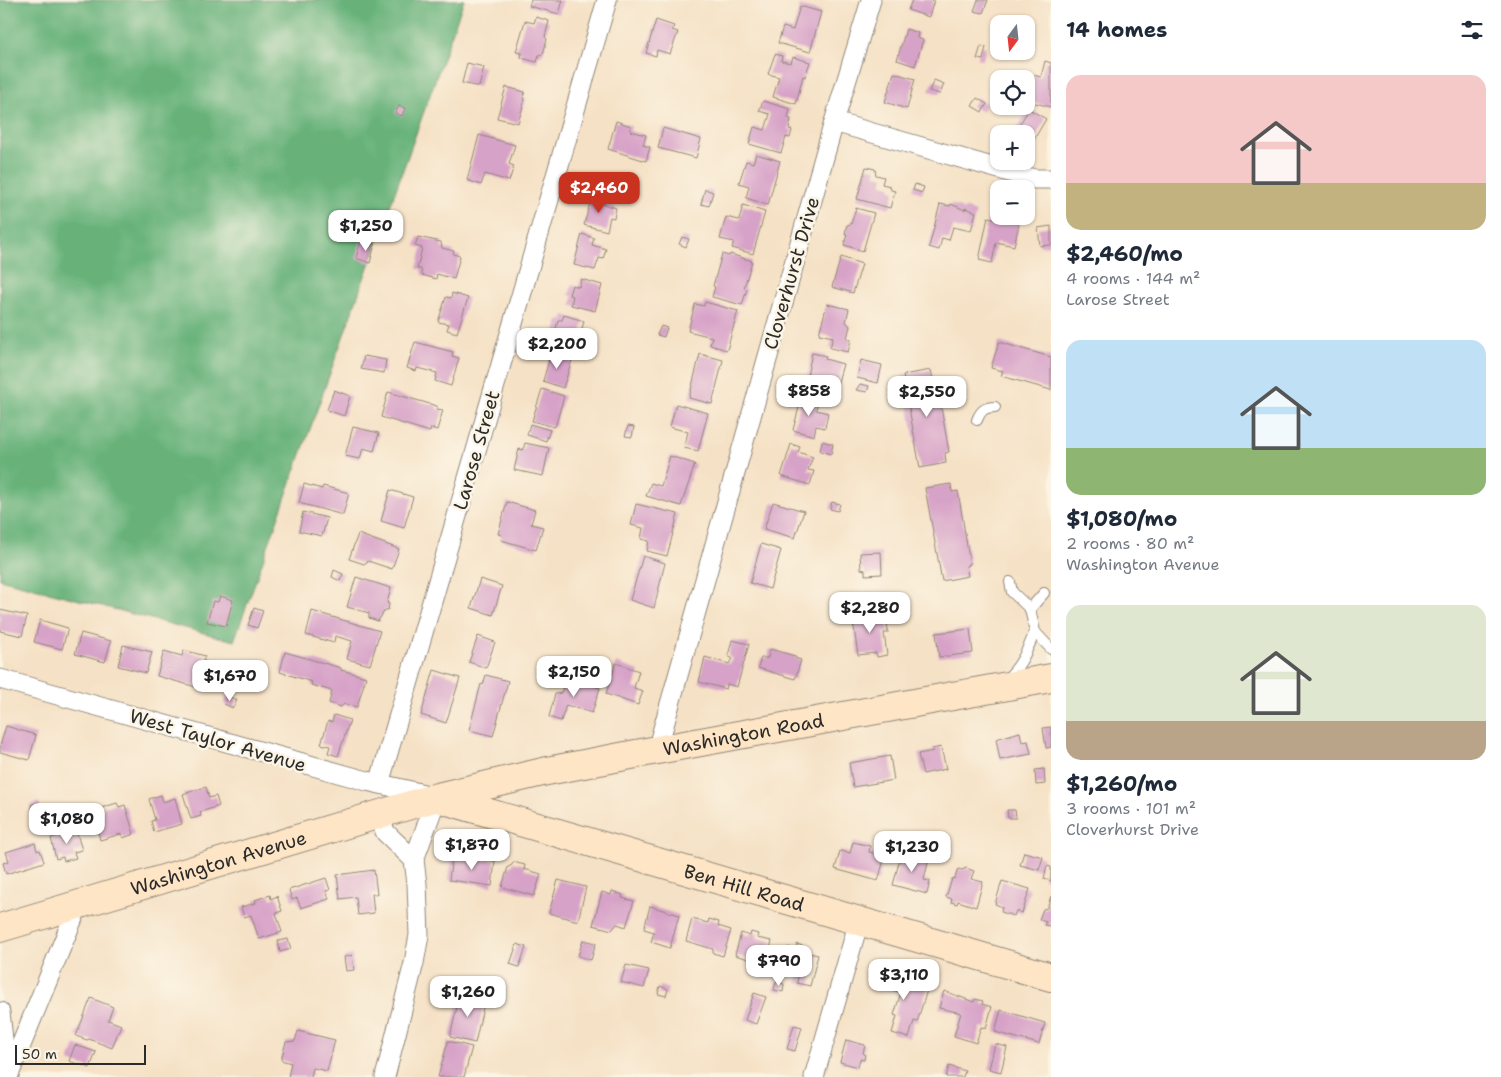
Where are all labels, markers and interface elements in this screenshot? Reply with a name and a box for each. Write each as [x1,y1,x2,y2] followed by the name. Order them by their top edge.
[990,15,1035,60] north arrow
[990,15,1035,225] map controls
[1066,16,1167,44] text: 14 homes
[1458,16,1486,44] icon: filters
[990,70,1035,115] button: locate
[1231,108,1321,198] icon: home
[990,125,1035,170] button: +
[558,172,640,214] pin: $2,460
[570,177,628,198] text: $2,460
[990,180,1035,225] button: −
[758,194,825,352] street label: Cloverhurst Drive
[325,210,407,252] pin: $1,250
[339,215,393,236] text: $1,250
[1066,240,1183,268] text: $2,460/mo
[1066,268,1200,289] text: 4 rooms · 144 m²
[1066,289,1170,310] text: Larose Street
[516,328,598,370] pin: $2,200
[527,333,587,354] text: $2,200
[1231,373,1321,463] icon: home
[779,374,839,417] pin: $858
[886,376,968,418] pin: $2,550
[787,380,831,401] text: $858
[898,381,956,402] text: $2,550
[447,387,505,513] street label: Larose Street
[1066,505,1177,533] text: $1,080/mo
[1066,533,1194,554] text: 2 rooms · 80 m²
[1066,554,1220,575] text: Washington Avenue
[829,592,911,634] pin: $2,280
[840,597,900,618] text: $2,280
[1231,638,1321,728] icon: home
[533,656,615,698] pin: $2,150
[189,660,271,702] pin: $1,670
[548,661,600,682] text: $2,150
[203,665,257,686] text: $1,670
[127,703,309,778] street label: West Taylor Avenue
[661,708,826,762] street label: Washington Road
[1066,770,1177,798] text: $1,260/mo
[1066,798,1196,819] text: 3 rooms · 101 m²
[26,802,108,845] pin: $1,080
[40,808,94,829] text: $1,080
[1066,819,1199,840] text: Cloverhurst Drive
[128,825,310,901] street label: Washington Avenue
[431,828,513,871] pin: $1,870
[871,830,953,873] pin: $1,230
[445,834,499,855] text: $1,870
[885,836,939,857] text: $1,230
[681,858,807,917] street label: Ben Hill Road
[749,944,809,987] pin: $790
[757,950,801,971] text: $790
[863,958,945,1001] pin: $3,110
[879,964,929,985] text: $3,110
[427,976,509,1018] pin: $1,260
[441,981,495,1002] text: $1,260
[15,1042,146,1065] scale bar
[22,1045,57,1063] text: 50 m

